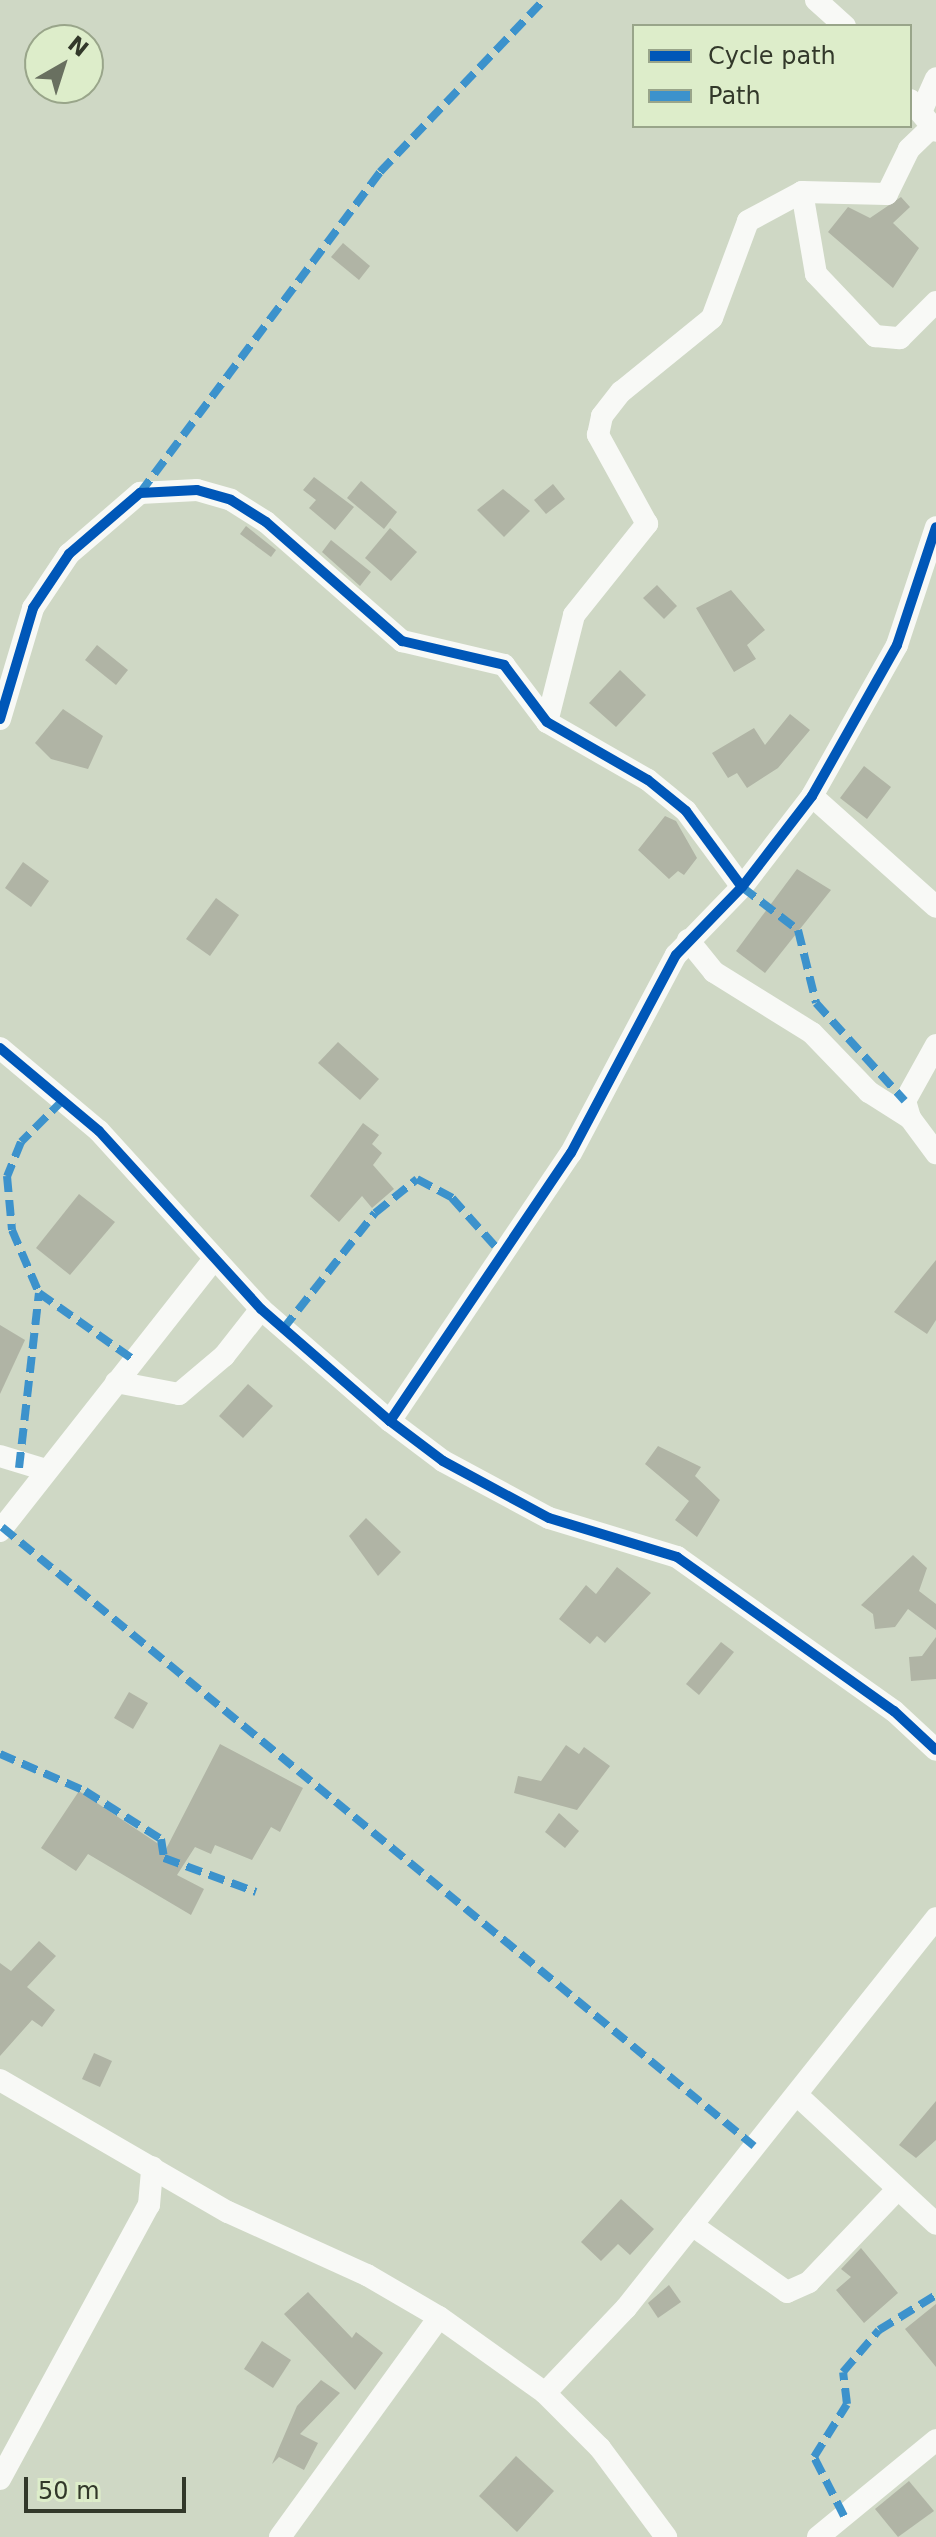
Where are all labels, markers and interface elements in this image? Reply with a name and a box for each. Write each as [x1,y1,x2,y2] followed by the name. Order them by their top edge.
[24,24,104,104] north arrow
[632,24,912,128] legend
[63,31,93,62] text: N
[708,42,836,70] text: Cycle path
[708,82,761,110] text: Path
[28,2461,190,2511] scale bar
[38,2477,100,2505] text: 50 m

